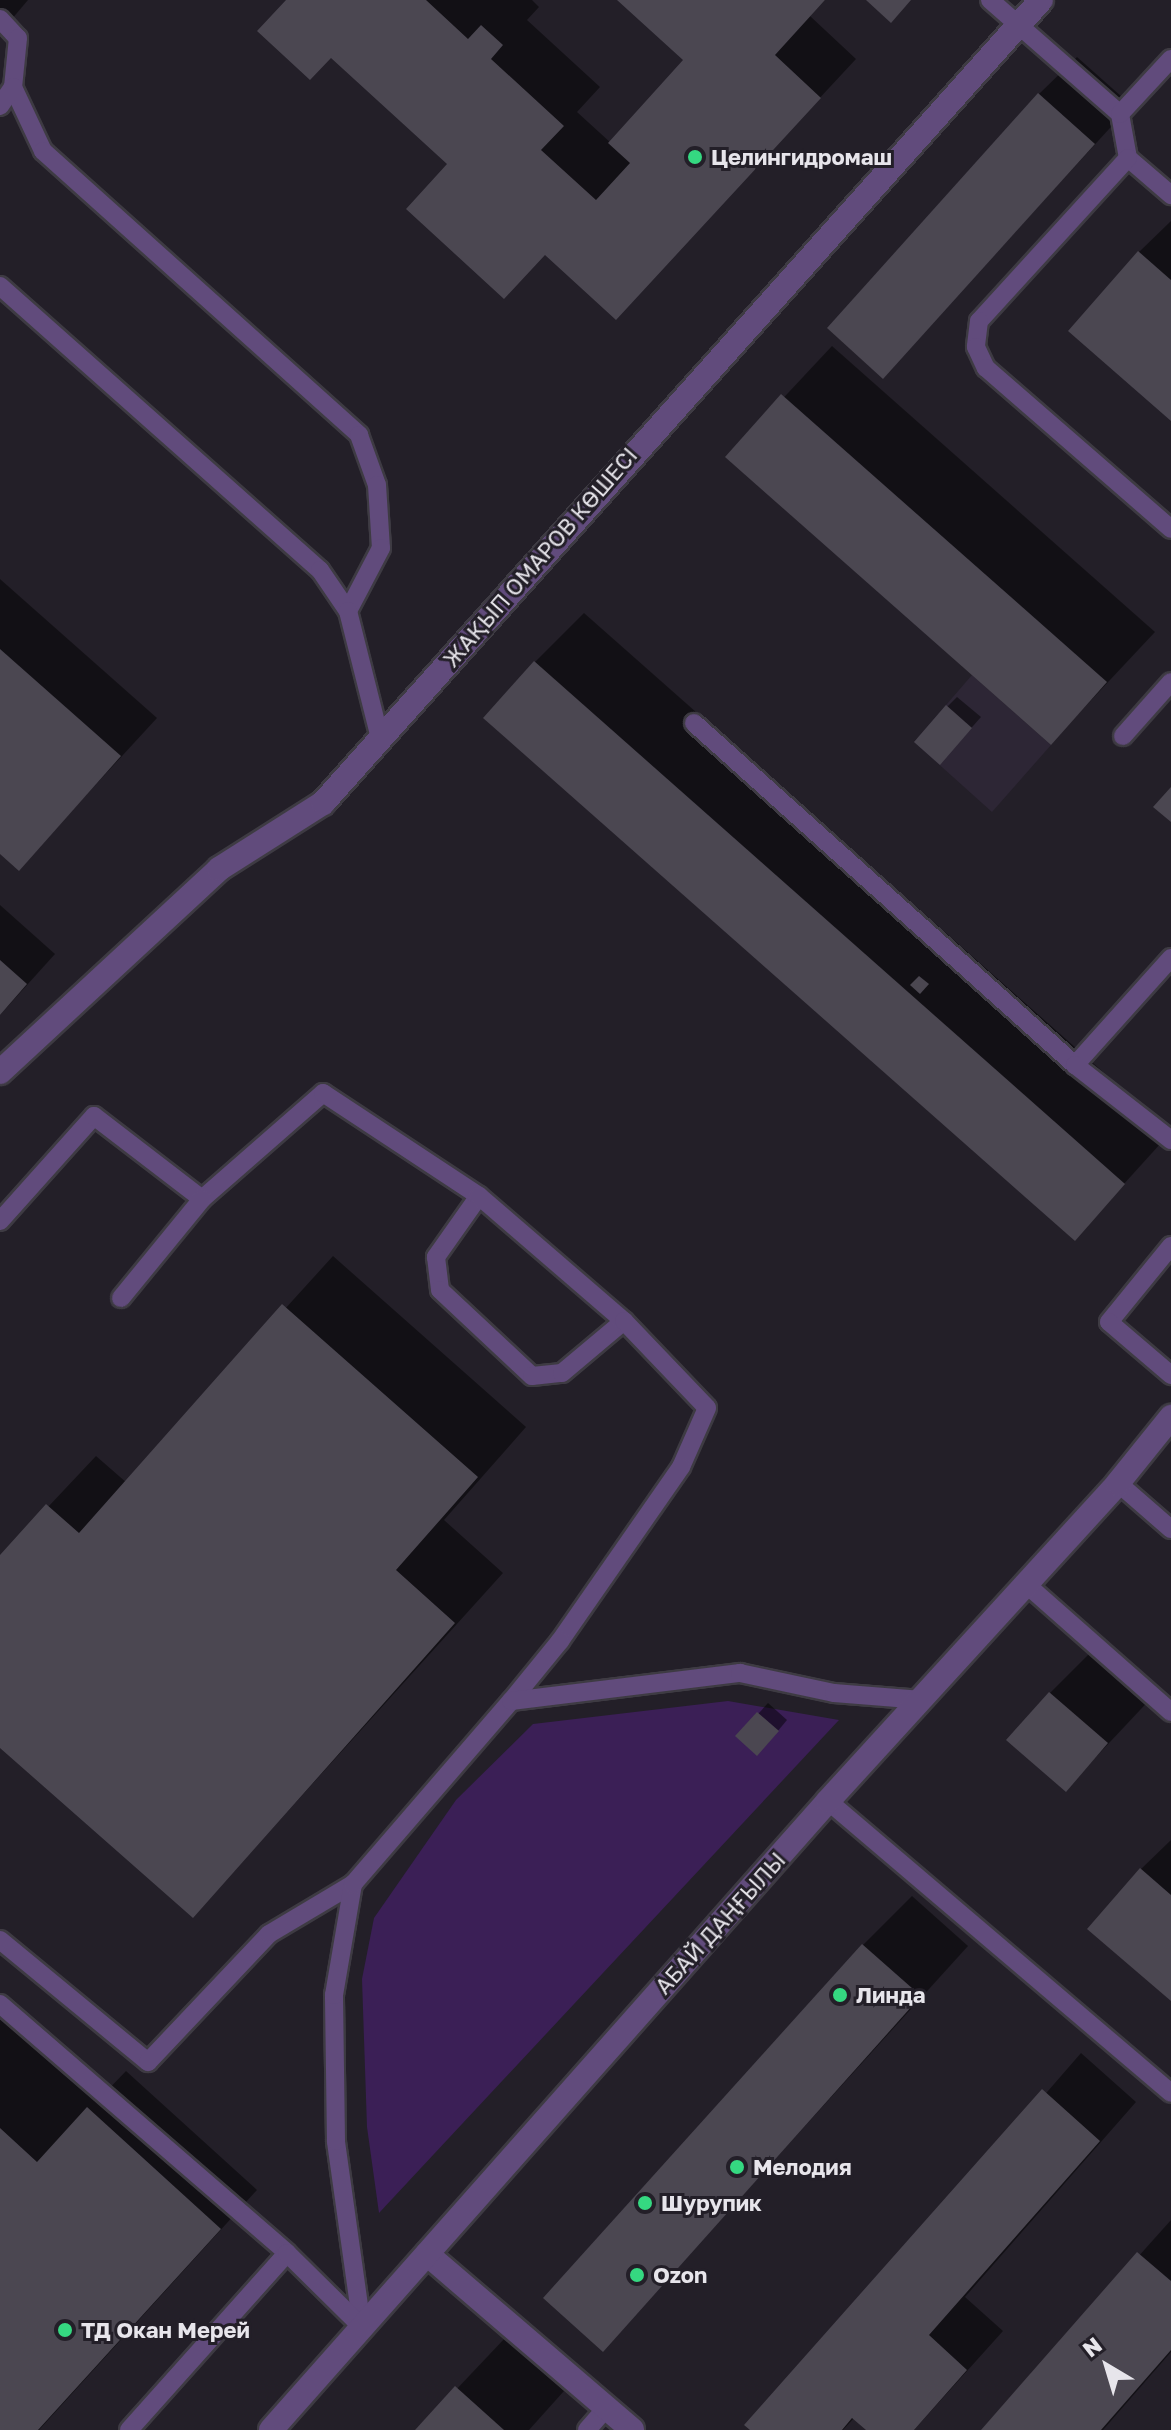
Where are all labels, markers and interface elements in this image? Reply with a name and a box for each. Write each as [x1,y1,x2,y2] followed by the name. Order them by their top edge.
[711,144,892,170] place label: Целингидромаш
[686,148,704,166] marker: Целингидромаш
[437,442,643,672] street label: ЖАҚЫП ОМАРОВ КӨШЕСІ
[649,1847,791,1999] street label: АБАЙ ДАҢҒЫЛЫ
[856,1982,926,2008] place label: Линда
[831,1986,849,2004] marker: Линда
[753,2154,852,2180] place label: Мелодия
[728,2158,746,2176] marker: Мелодия
[661,2190,762,2216] place label: Шурупик
[636,2194,654,2212] marker: Шурупик
[653,2262,707,2288] place label: Ozon
[628,2266,646,2284] marker: Ozon
[81,2317,250,2343] place label: ТД Окан Мерей
[56,2321,74,2339] marker: ТД Окан Мерей
[1067,2326,1147,2406] north arrow
[1077,2331,1107,2362] text: N

